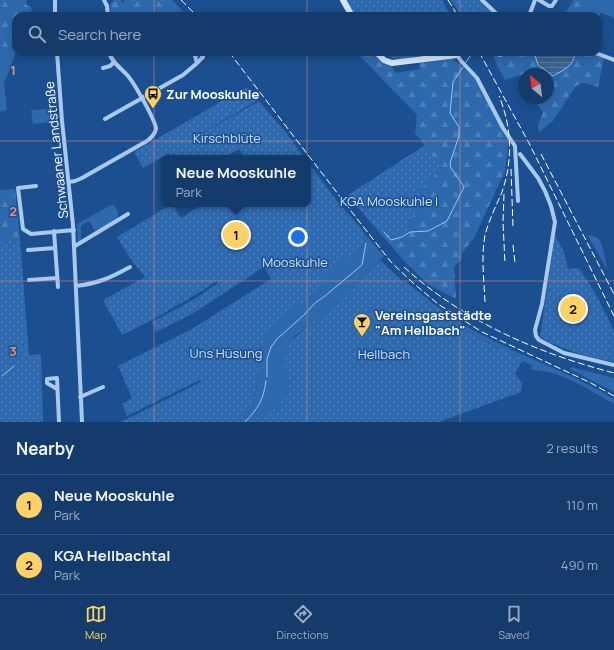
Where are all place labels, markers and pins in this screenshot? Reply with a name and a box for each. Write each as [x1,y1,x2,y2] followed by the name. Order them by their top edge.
[143,84,163,109] bus stop icon: Zur Mooskuhle
[166,85,260,103] place label: Zur Mooskuhle
[223,220,249,250] pin: 1
[560,294,586,324] pin: 2
[375,306,492,339] place label: Vereinsgaststädte "Am Hellbach"
[352,312,372,337] bar icon: Vereinsgaststädte "Am Hellbach"

